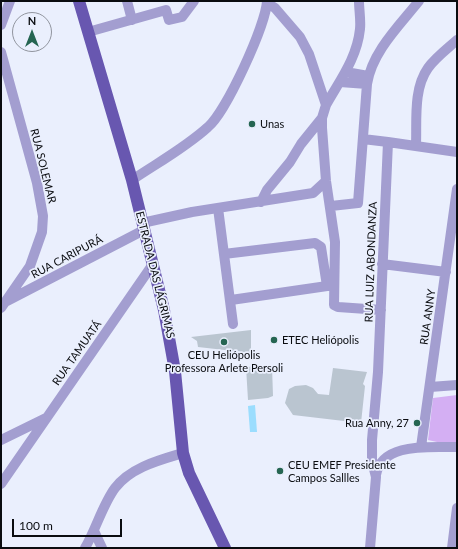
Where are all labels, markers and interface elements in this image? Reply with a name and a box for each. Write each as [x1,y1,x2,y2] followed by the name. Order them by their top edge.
[12,12,52,52] north arrow
[28,14,36,27] text: N
[260,117,284,131] place label: Unas
[247,119,257,129] marker: Unas
[27,127,59,205] street label: RUA SOLEMAR
[362,201,380,323] street label: RUA LUIZ ABONDANZA
[133,210,177,340] street label: ESTRADA DAS LÁGRIMAS
[29,233,105,281] street label: RUA CARIPURÁ
[418,288,438,346] street label: RUA ANNY
[50,318,104,388] street label: RUA TAMUATÁ
[282,333,359,347] place label: ETEC Heliópolis
[269,335,279,345] marker: ETEC Heliópolis
[219,337,229,347] marker: CEU Heliópolis Professora Arlete Persoli
[165,348,283,374] place label: CEU Heliópolis Professora Arlete Persoli
[345,416,409,430] place label: Rua Anny, 27
[412,418,422,428] marker: Rua Anny, 27
[288,458,396,484] place label: CEU EMEF Presidente Campos Sallles
[275,466,285,476] marker: CEU EMEF Presidente Campos Sallles
[14,511,124,537] scale bar
[19,518,53,533] text: 100 m

